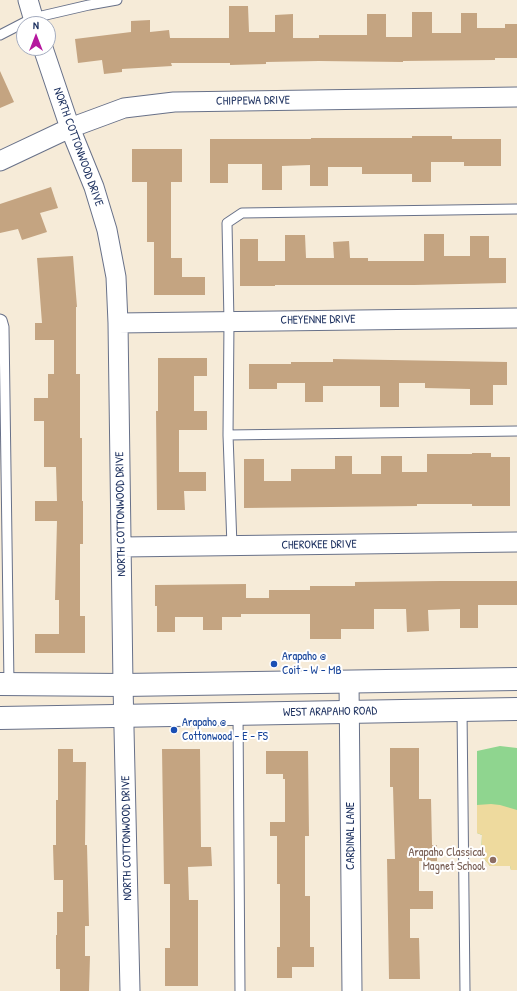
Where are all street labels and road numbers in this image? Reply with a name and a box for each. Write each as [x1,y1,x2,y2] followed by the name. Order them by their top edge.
[50,86,106,208] street label: NORTH COTTONWOOD DRIVE
[216,93,290,109] street label: CHIPPEWA DRIVE
[280,312,356,328] street label: CHEYENNE DRIVE
[113,451,129,577] street label: NORTH COTTONWOOD DRIVE
[281,537,357,553] street label: CHEROKEE DRIVE
[283,704,377,720] street label: WEST ARAPAHO ROAD
[119,775,135,901] street label: NORTH COTTONWOOD DRIVE
[344,802,358,870] street label: CARDINAL LANE

